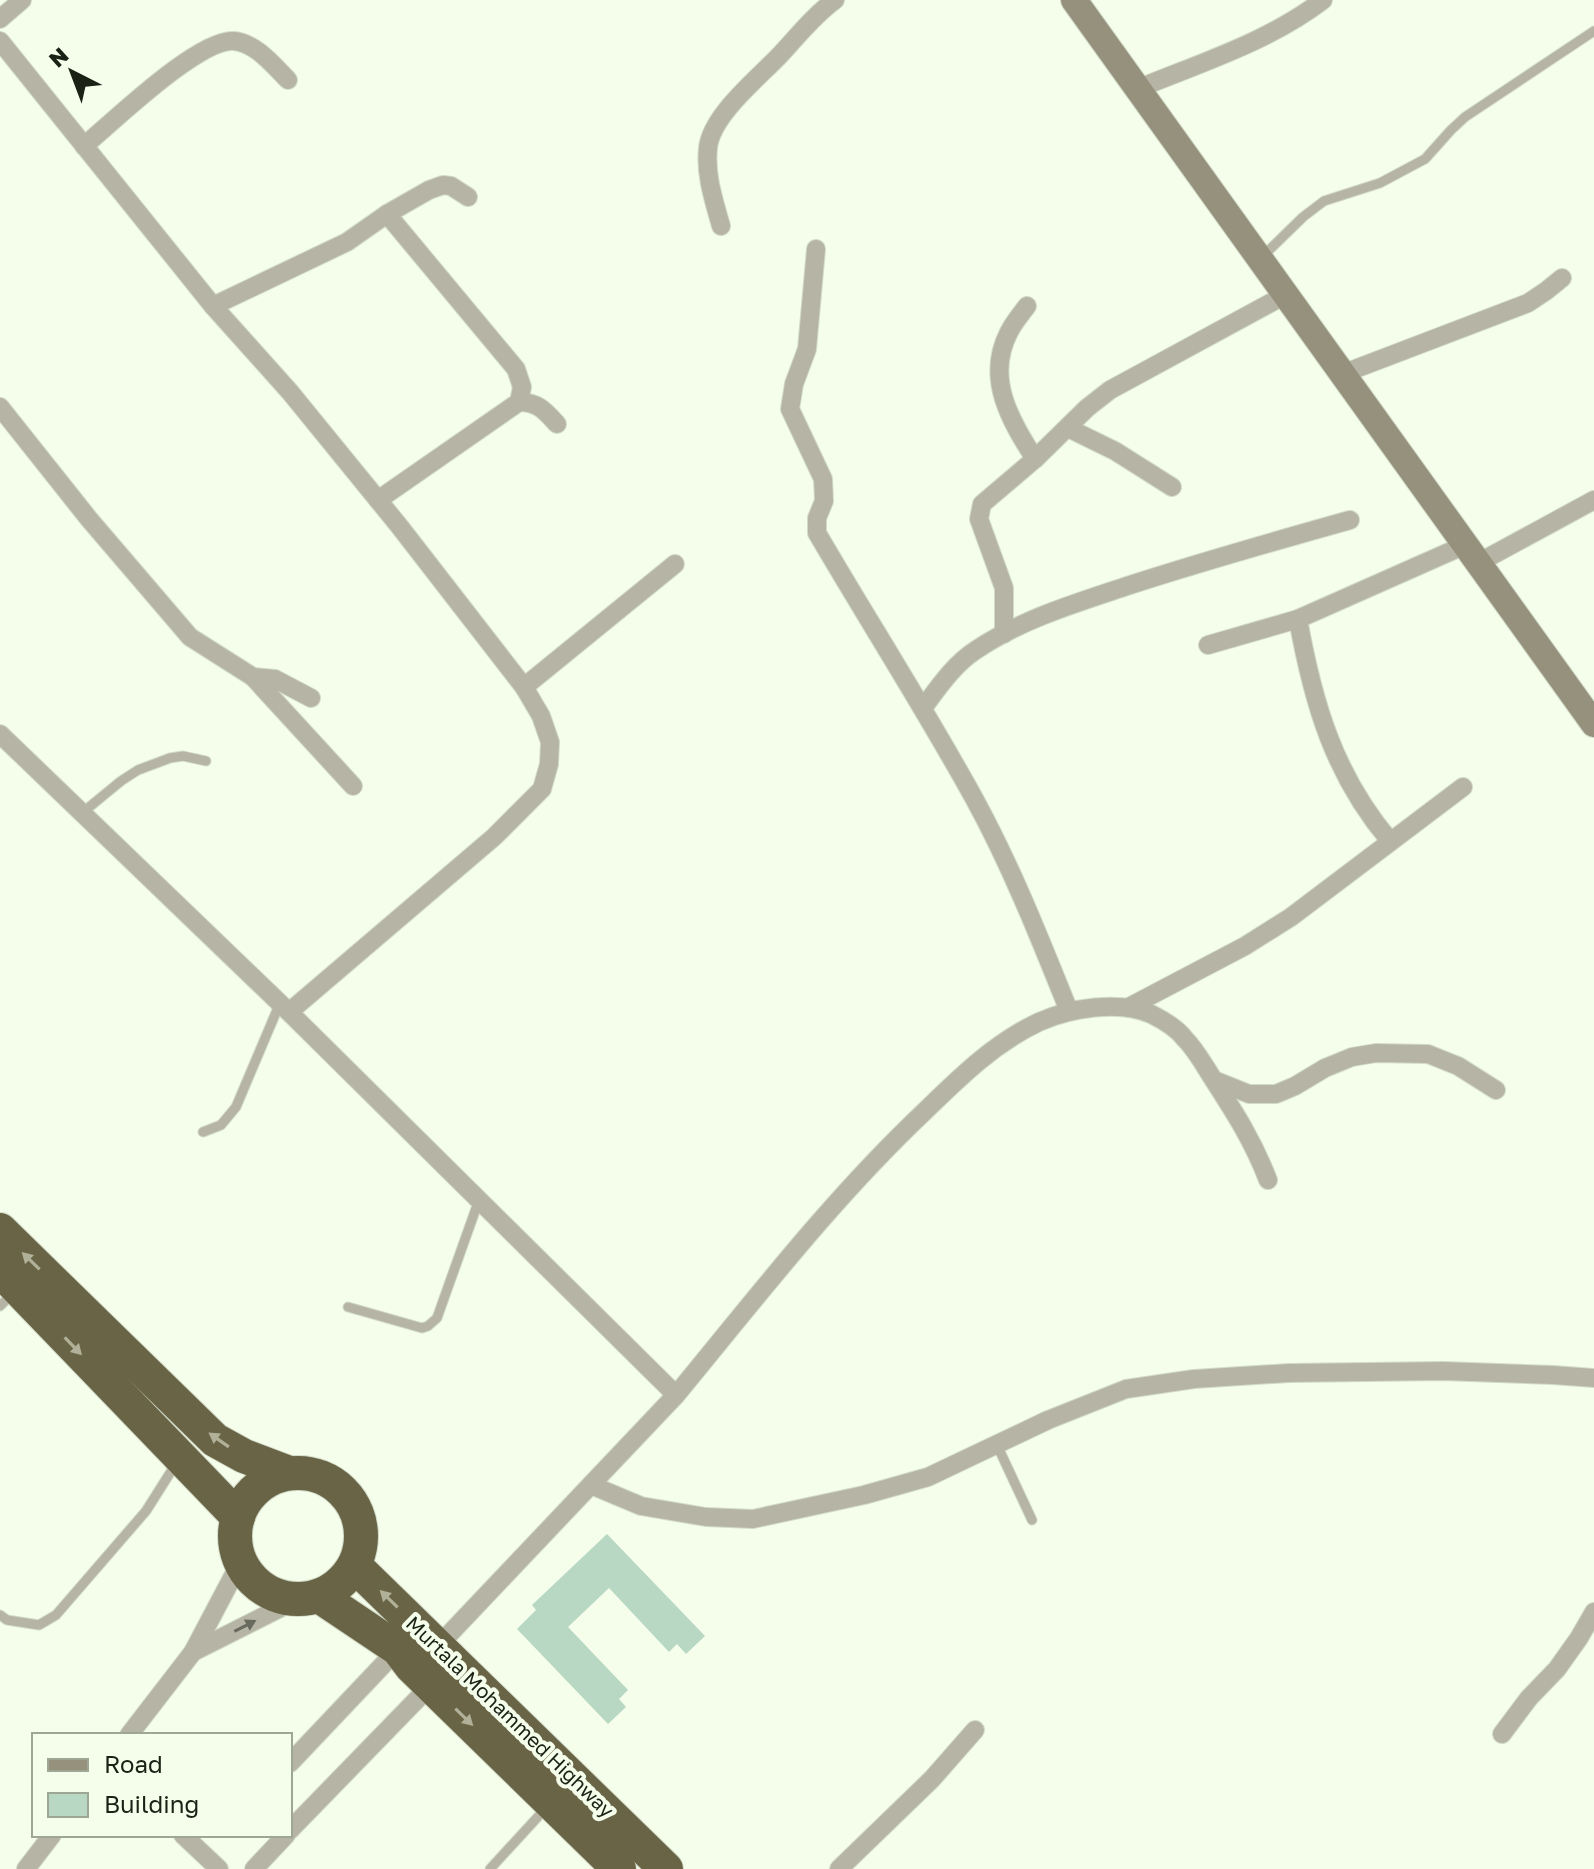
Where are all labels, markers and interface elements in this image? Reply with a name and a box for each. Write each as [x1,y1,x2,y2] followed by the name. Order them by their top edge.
[32,32,112,112] north arrow
[43,41,74,72] text: N
[22,1252,41,1270] one-way arrow
[64,1336,82,1355] one-way arrow
[208,1433,229,1448] one-way arrow
[380,1591,399,1609] one-way arrow
[402,1611,620,1822] street label: Murtala Mohammed Highway
[233,1619,256,1633] one-way arrow
[454,1708,473,1726] one-way arrow
[32,1733,292,1837] legend
[104,1749,163,1778] text: Road
[104,1789,199,1818] text: Building

